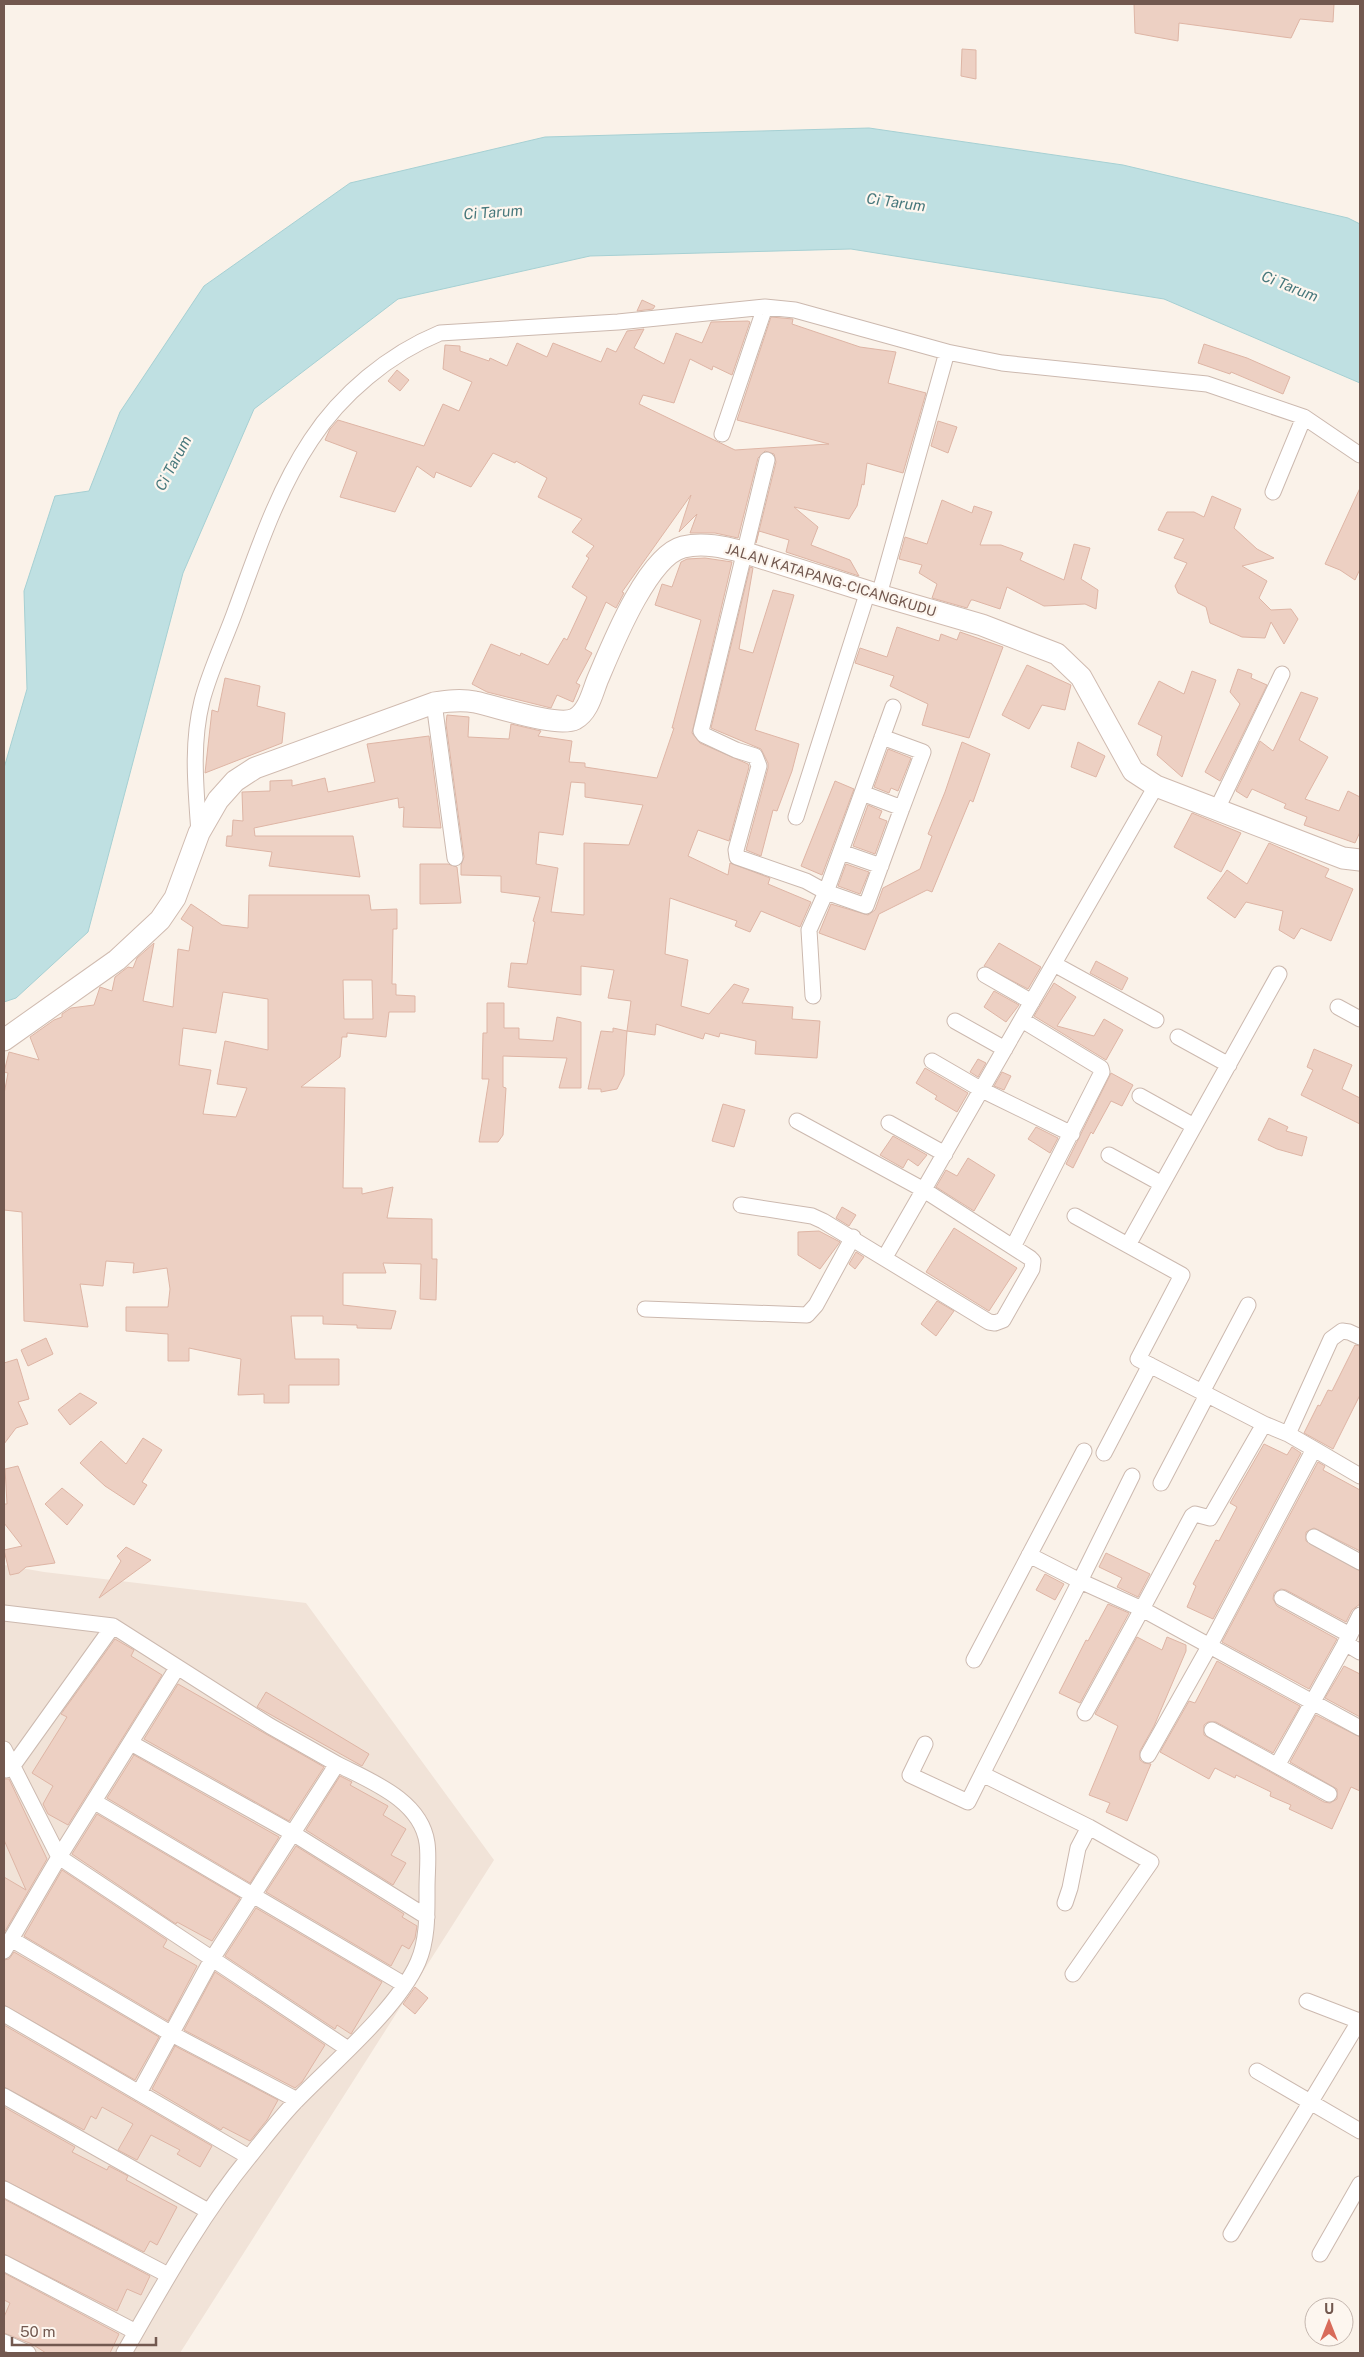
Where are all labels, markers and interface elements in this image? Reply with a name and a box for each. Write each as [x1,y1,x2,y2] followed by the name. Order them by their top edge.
[865,189,927,215] water label: Ci Tarum
[463,201,523,223] water label: Ci Tarum
[1259,267,1321,305] water label: Ci Tarum
[152,433,194,493] water label: Ci Tarum
[724,540,938,620] street label: JALAN KATAPANG-CICANGKUDU
[1304,2297,1354,2347] north arrow
[1324,2301,1334,2317] text: U
[12,2314,156,2346] scale bar
[20,2323,55,2340] text: 50 m

